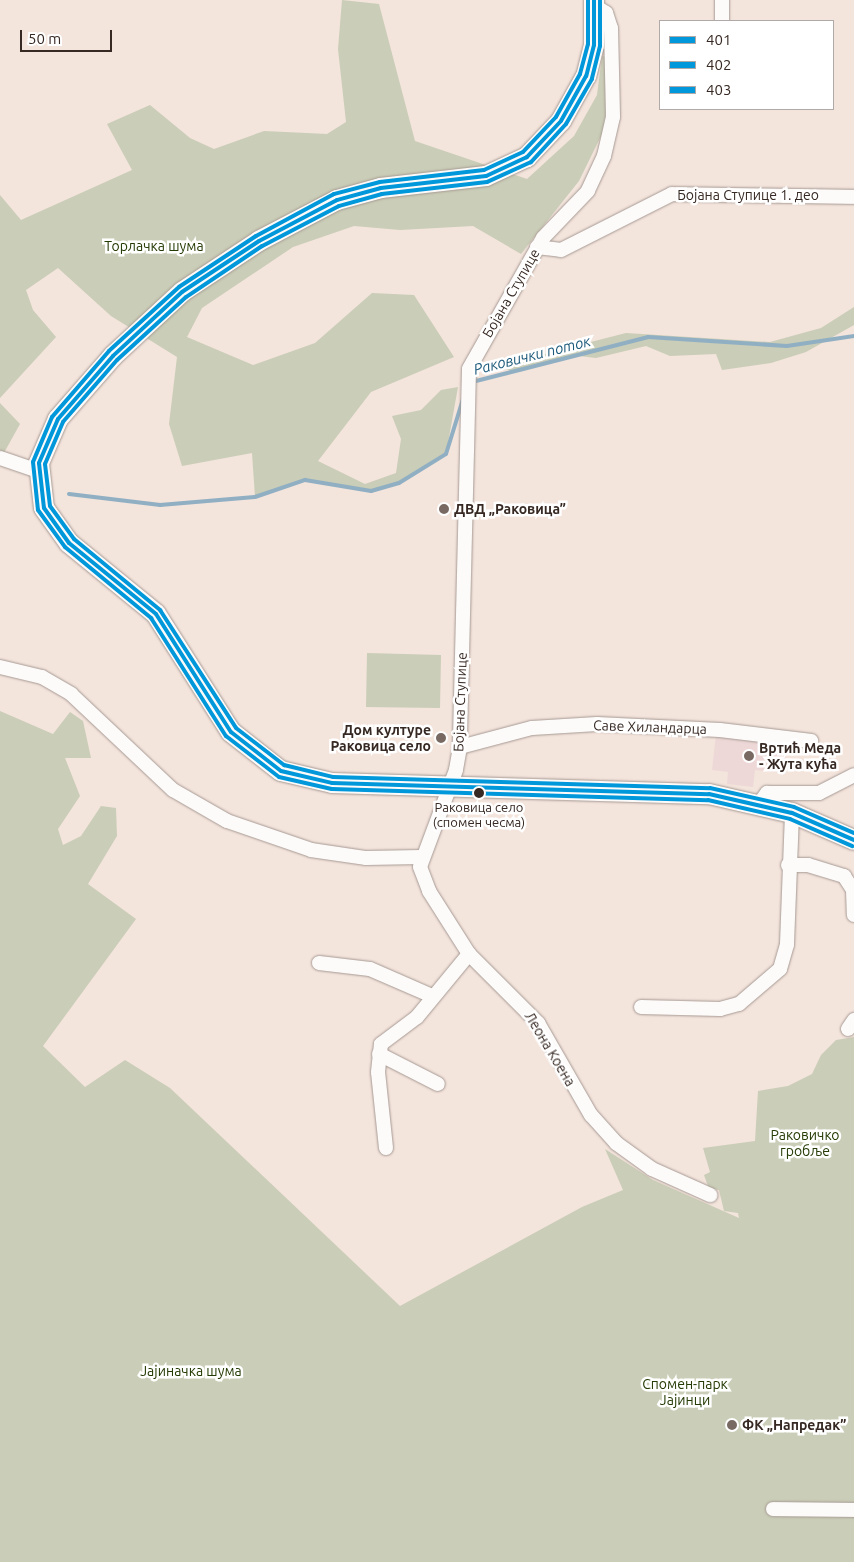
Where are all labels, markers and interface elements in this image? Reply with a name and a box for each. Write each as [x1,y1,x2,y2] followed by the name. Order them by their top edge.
[22,20,115,52] scale bar
[659,20,834,110] legend
[28,30,61,47] text: 50 m
[706,31,731,48] text: 401
[706,56,731,73] text: 402
[706,81,731,98] text: 403
[677,187,819,203] street label: Бојана Ступице 1. део
[104,238,204,254] park label: Торлачка шума
[479,246,543,340] street label: Бојана Ступице
[472,332,592,378] water label: Раковички поток
[454,501,566,517] place label: ДВД „Раковица”
[438,503,450,515] marker: ДВД „Раковица”
[450,652,470,752] street label: Бојана Ступице
[593,717,707,737] street label: Саве Хиландарца
[330,722,431,754] place label: Дом културе Раковица село
[435,732,447,744] marker: Дом културе Раковица село
[759,740,841,772] place label: Вртић Меда - Жута кућа
[743,750,755,762] marker: Вртић Меда - Жута кућа
[474,788,484,798] marker: Раковица село (спомен чесма)
[433,800,525,831] place label: Раковица село (спомен чесма)
[521,1009,579,1089] street label: Леона Коена
[770,1127,840,1160] park label: Раковичко гробље
[140,1363,242,1379] park label: Јајиначка шума
[642,1376,728,1408] park label: Спомен-парк Јајинци
[742,1417,847,1433] place label: ФК „Напредак”
[726,1419,738,1431] marker: ФК „Напредак”

